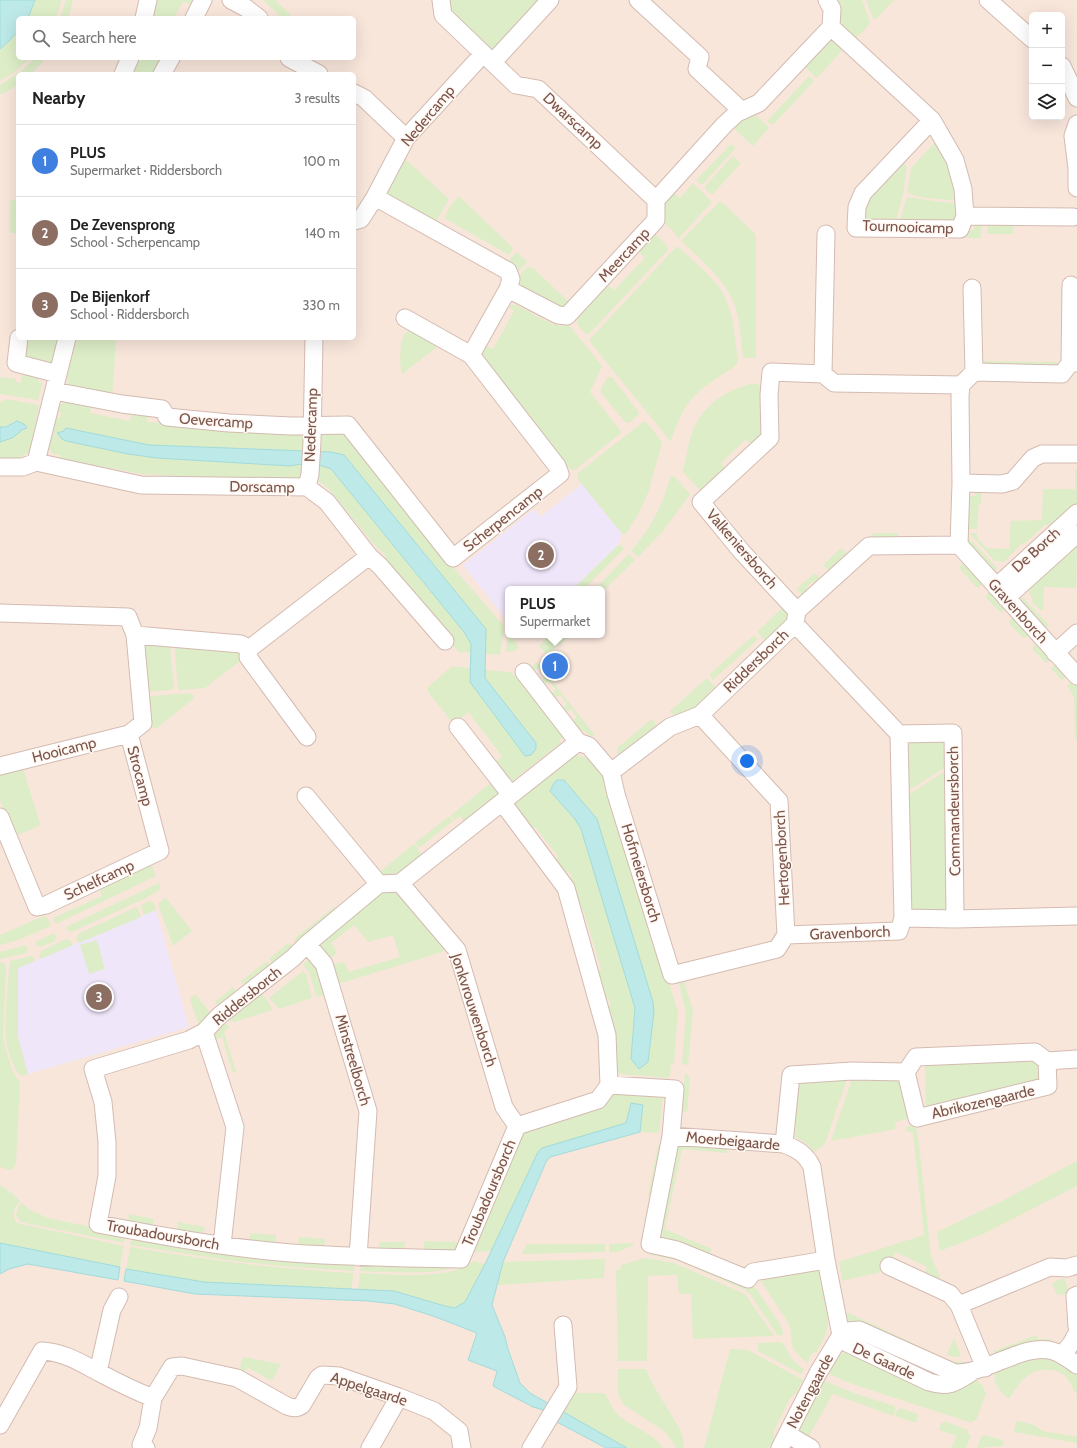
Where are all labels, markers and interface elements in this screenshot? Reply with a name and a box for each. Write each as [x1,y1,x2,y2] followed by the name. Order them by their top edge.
[1029,12,1065,120] map controls
[1029,12,1065,48] button: +
[16,16,356,60] search box
[30,27,52,49] icon: search
[62,29,137,47] text: Search here
[1029,48,1065,84] button: −
[397,82,459,150] street label: Nedercamp
[1029,84,1065,120] button: layers
[32,88,85,108] text: Nearby
[539,89,607,153] street label: Dwarscamp
[294,90,340,106] text: 3 results
[70,144,106,162] text: PLUS
[43,153,47,169] text: 1
[303,153,340,169] text: 100 m
[70,162,222,178] text: Supermarket · Riddersborch
[70,216,175,234] text: De Zevensprong
[862,216,954,238] street label: Tournooicamp
[594,224,654,286] street label: Meercamp
[42,225,48,241] text: 2
[305,225,340,241] text: 140 m
[70,234,200,250] text: School · Scherpencamp
[70,288,150,306] text: De Bijenkorf
[41,297,49,313] text: 3
[303,297,340,313] text: 330 m
[70,306,189,322] text: School · Riddersborch
[301,388,321,462] street label: Nedercamp
[178,409,254,433] street label: Oevercamp
[229,477,295,497] street label: Dorscamp
[460,482,546,556] street label: Scherpencamp
[703,506,781,592] street label: Valkeniersborch
[1008,524,1064,576] street label: De Borch
[528,540,554,570] pin: 2
[984,575,1052,647] street label: Gravenborch
[505,586,605,638] popup
[520,595,555,613] text: PLUS
[520,613,590,629] text: Supermarket
[720,626,792,696] street label: Riddersborch
[542,651,568,681] pin: 1
[30,733,98,767] street label: Hooicamp
[123,744,157,808] street label: Strocamp
[944,746,964,876] street label: Commandeursborch
[737,751,757,771] your location
[771,810,793,906] street label: Hertogenborch
[617,821,665,925] street label: Hofmeiersborch
[61,856,137,904] street label: Schelfcamp
[809,923,891,943] street label: Gravenborch
[447,950,501,1069] street label: Jonkvrouwenborch
[209,963,285,1029] street label: Riddersborch
[86,982,112,1012] pin: 3
[331,1012,375,1108] street label: Minstreelborch
[930,1081,1037,1123] street label: Abrikozengaarde
[685,1128,781,1154] street label: Moerbeigaarde
[458,1137,520,1249] street label: Troubadoursborch
[105,1216,221,1254] street label: Troubadoursborch
[850,1339,918,1383] street label: De Gaarde
[783,1350,837,1431] street label: Notengaarde
[328,1368,410,1410] street label: Appelgaarde

